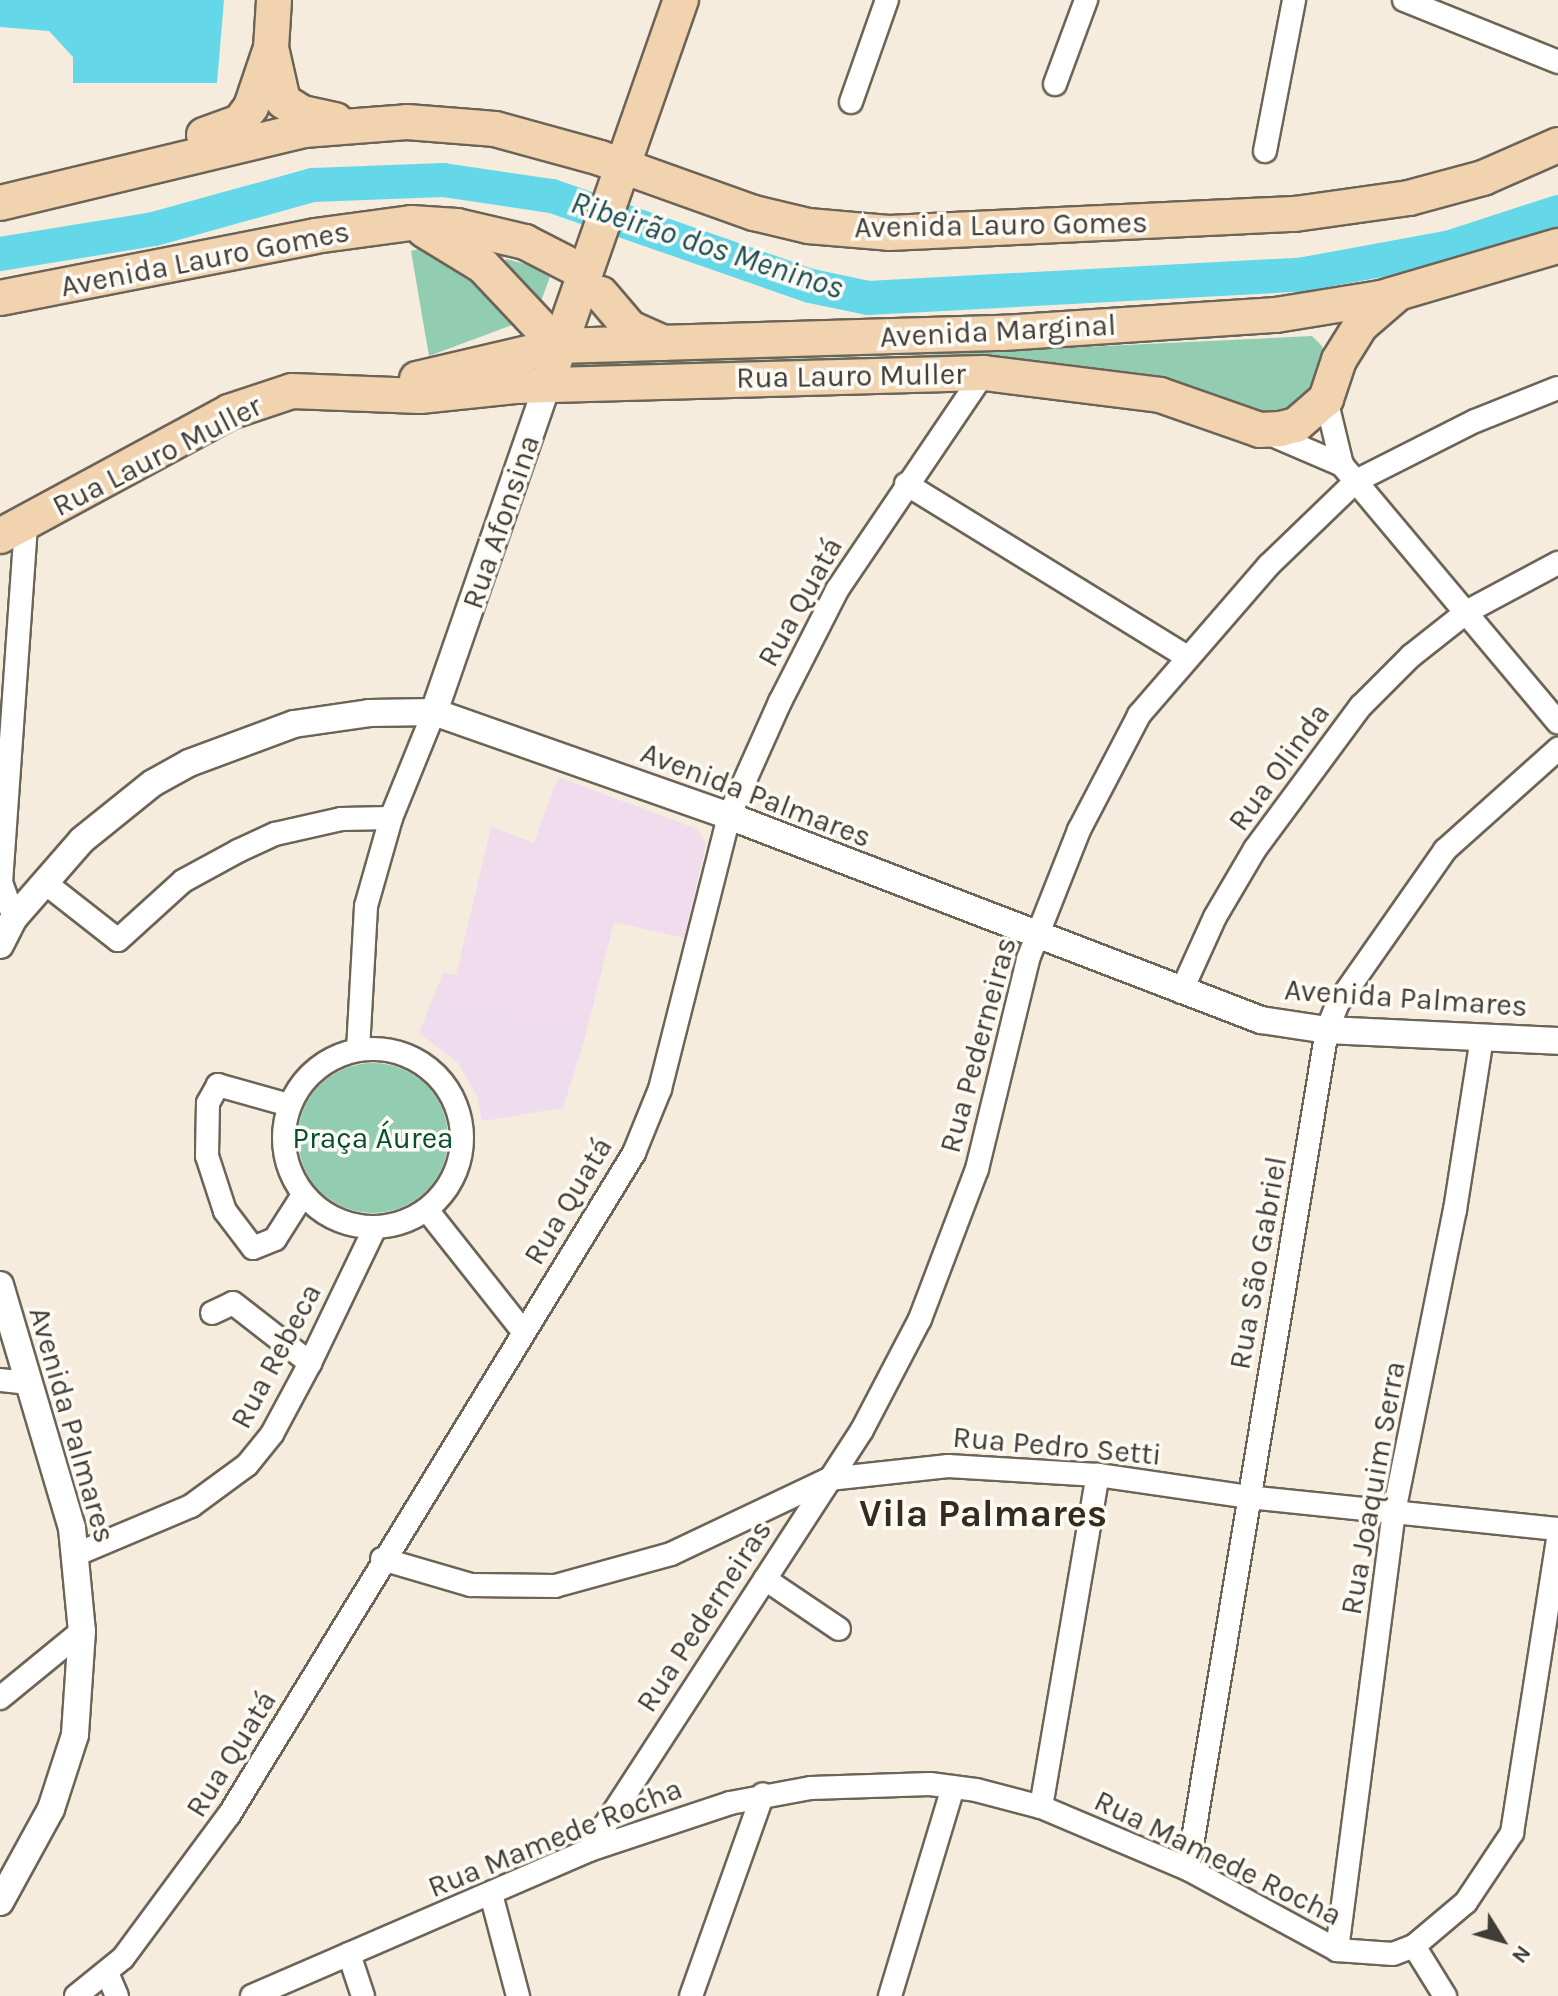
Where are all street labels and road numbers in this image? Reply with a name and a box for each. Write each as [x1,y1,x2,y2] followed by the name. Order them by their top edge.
[854,204,1148,246] street label: Avenida Lauro Gomes
[57,213,353,305] street label: Avenida Lauro Gomes
[879,307,1117,355] street label: Avenida Marginal
[736,356,966,396] street label: Rua Lauro Muller
[46,388,268,524] street label: Rua Lauro Muller
[454,430,548,614] street label: Rua Afonsina
[750,531,850,673] street label: Rua Quatá
[1221,696,1337,838] street label: Rua Olinda
[636,735,876,855] street label: Avenida Palmares
[932,933,1024,1157] street label: Rua Pederneiras
[1283,972,1529,1024] street label: Avenida Palmares
[516,1131,620,1271] street label: Rua Quatá
[1222,1154,1294,1372] street label: Rua São Gabriel
[223,1277,329,1435] street label: Rua Rebeca
[21,1303,123,1547] street label: Avenida Palmares
[1333,1358,1413,1618] street label: Rua Joaquim Serra
[951,1419,1163,1473] street label: Rua Pedro Setti
[629,1513,779,1719] street label: Rua Pederneiras
[178,1684,284,1824] street label: Rua Quatá
[423,1771,687,1905] street label: Rua Mamede Rocha
[1088,1782,1348,1934] street label: Rua Mamede Rocha

